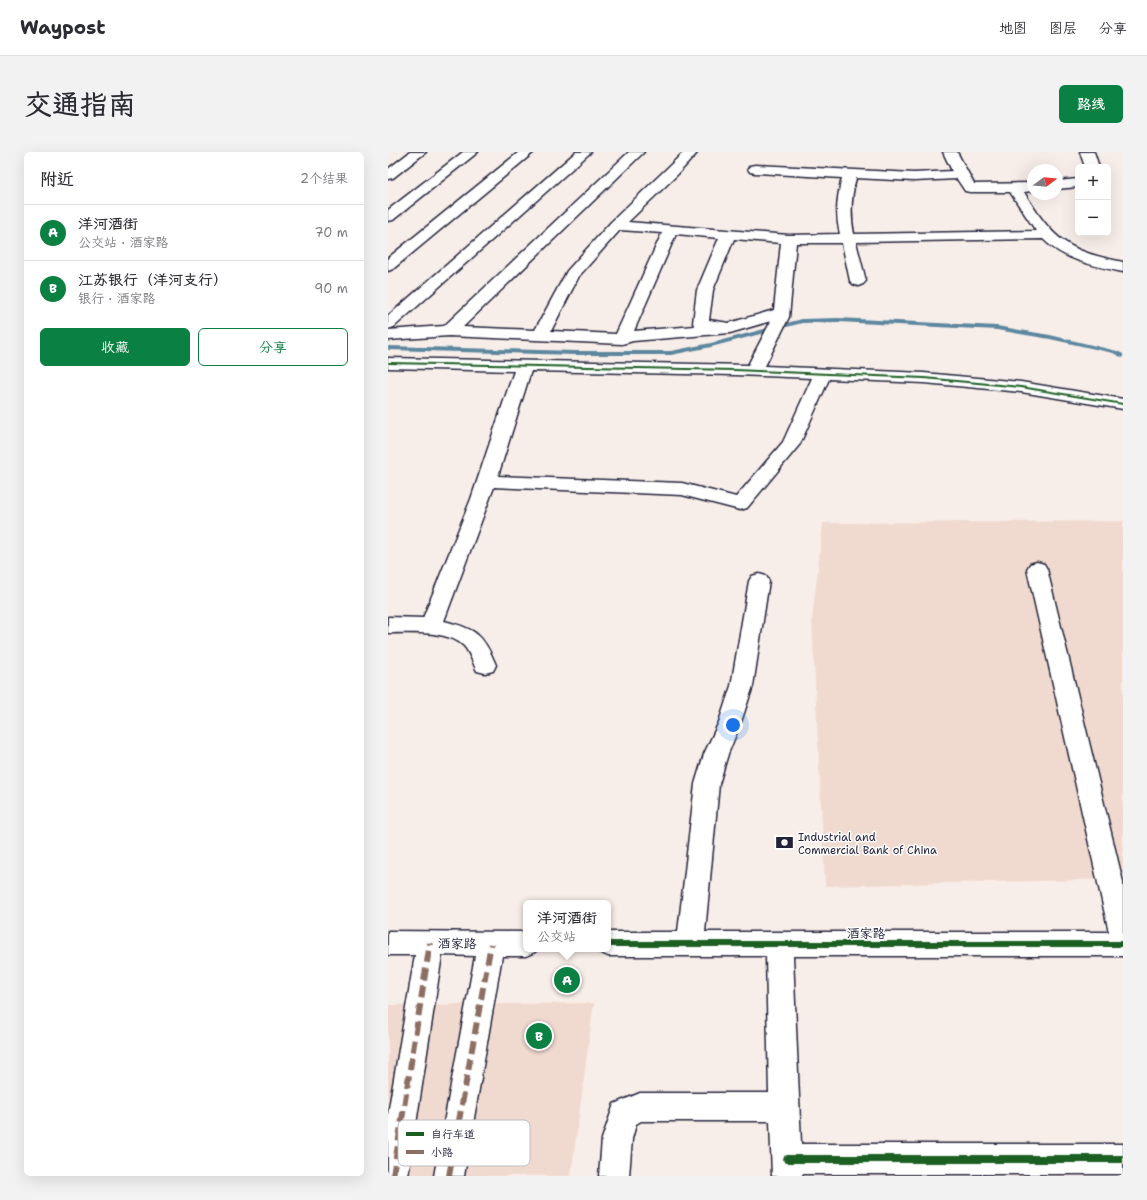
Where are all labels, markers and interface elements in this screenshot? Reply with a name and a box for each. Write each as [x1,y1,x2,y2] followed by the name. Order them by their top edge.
[20,15,105,40] text: Waypost
[999,19,1027,37] text: 地图
[1049,19,1077,37] text: 图层
[1099,19,1127,37] text: 分享
[24,85,136,123] text: 交通指南
[1059,85,1123,123] button: 路线
[1027,164,1063,200] north arrow
[1075,164,1111,236] map controls
[1075,164,1111,200] button: +
[40,168,74,190] text: 附近
[300,170,348,187] text: 2个结果
[1075,200,1111,236] button: −
[78,214,138,234] text: 洋河酒街
[48,224,58,241] text: A
[314,224,348,241] text: 70 m
[78,234,169,251] text: 公交站 · 酒家路
[78,270,228,290] text: 江苏银行（洋河支行）
[49,280,57,297] text: B
[314,280,348,297] text: 90 m
[78,290,156,307] text: 银行 · 酒家路
[40,328,190,366] button: 收藏
[198,328,348,366] button: 分享
[723,715,743,735] your location
[798,830,937,858] place label: Industrial and Commercial Bank of China
[775,833,795,853] bank icon: Industrial and Commercial Bank of China
[523,900,611,952] popup
[537,908,597,928] text: 洋河酒街
[846,925,886,942] street label: 酒家路
[537,928,576,945] text: 公交站
[437,935,477,952] street label: 酒家路
[554,965,580,995] pin: A
[526,1021,552,1051] pin: B
[398,1120,530,1166] legend
[431,1127,475,1142] text: 自行车道
[431,1145,453,1160] text: 小路

